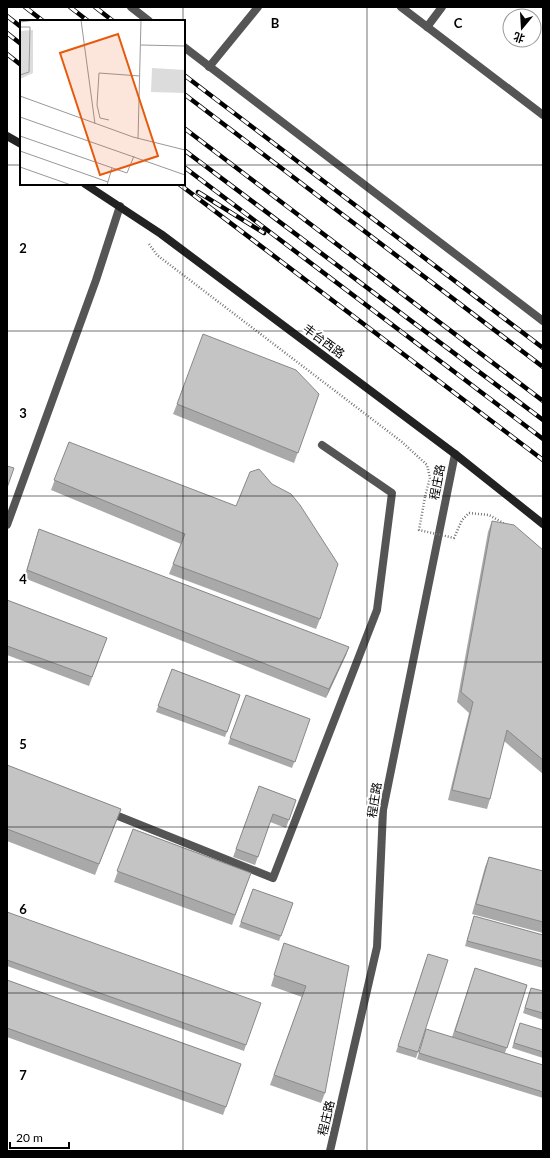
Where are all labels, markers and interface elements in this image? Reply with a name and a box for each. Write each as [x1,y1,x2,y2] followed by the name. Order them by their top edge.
[502,8,542,48] north arrow
[271,15,280,31] text: B
[454,15,463,31] text: C
[20,20,185,185] inset map
[512,30,526,46] text: 北
[19,240,27,256] text: 2
[300,321,348,361] street label: 丰台西路
[19,405,27,421] text: 3
[426,463,448,501] street label: 程庄路
[19,571,27,587] text: 4
[19,736,27,752] text: 5
[364,781,384,819] street label: 程庄路
[19,901,27,917] text: 6
[19,1067,27,1083] text: 7
[315,1099,337,1137] street label: 程庄路
[10,1124,69,1150] scale bar
[16,1130,43,1145] text: 20 m

